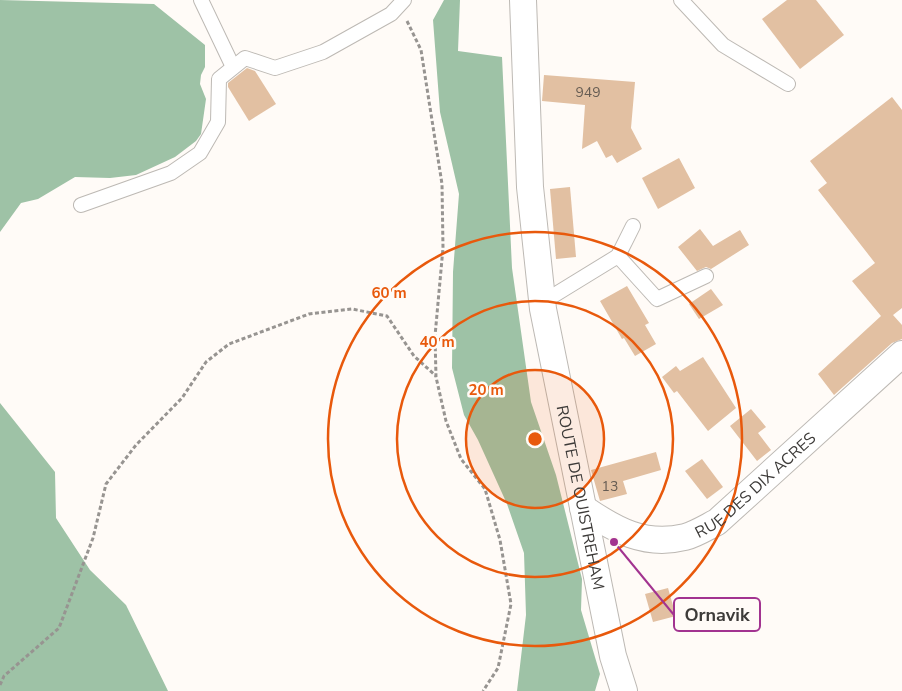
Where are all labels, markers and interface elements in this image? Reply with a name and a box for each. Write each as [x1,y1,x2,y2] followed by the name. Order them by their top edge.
[575,83,601,102] house number: 949
[371,283,407,303] text: 60 m
[419,332,455,352] text: 40 m
[468,380,504,400] text: 20 m
[551,403,609,592] street label: ROUTE DE OUISTREHAM
[691,427,821,544] street label: RUE DES DIX ACRES
[526,430,544,448] centre of rings
[602,477,618,496] house number: 13
[674,598,760,631] callout: Ornavik
[684,603,750,627] text: Ornavik

